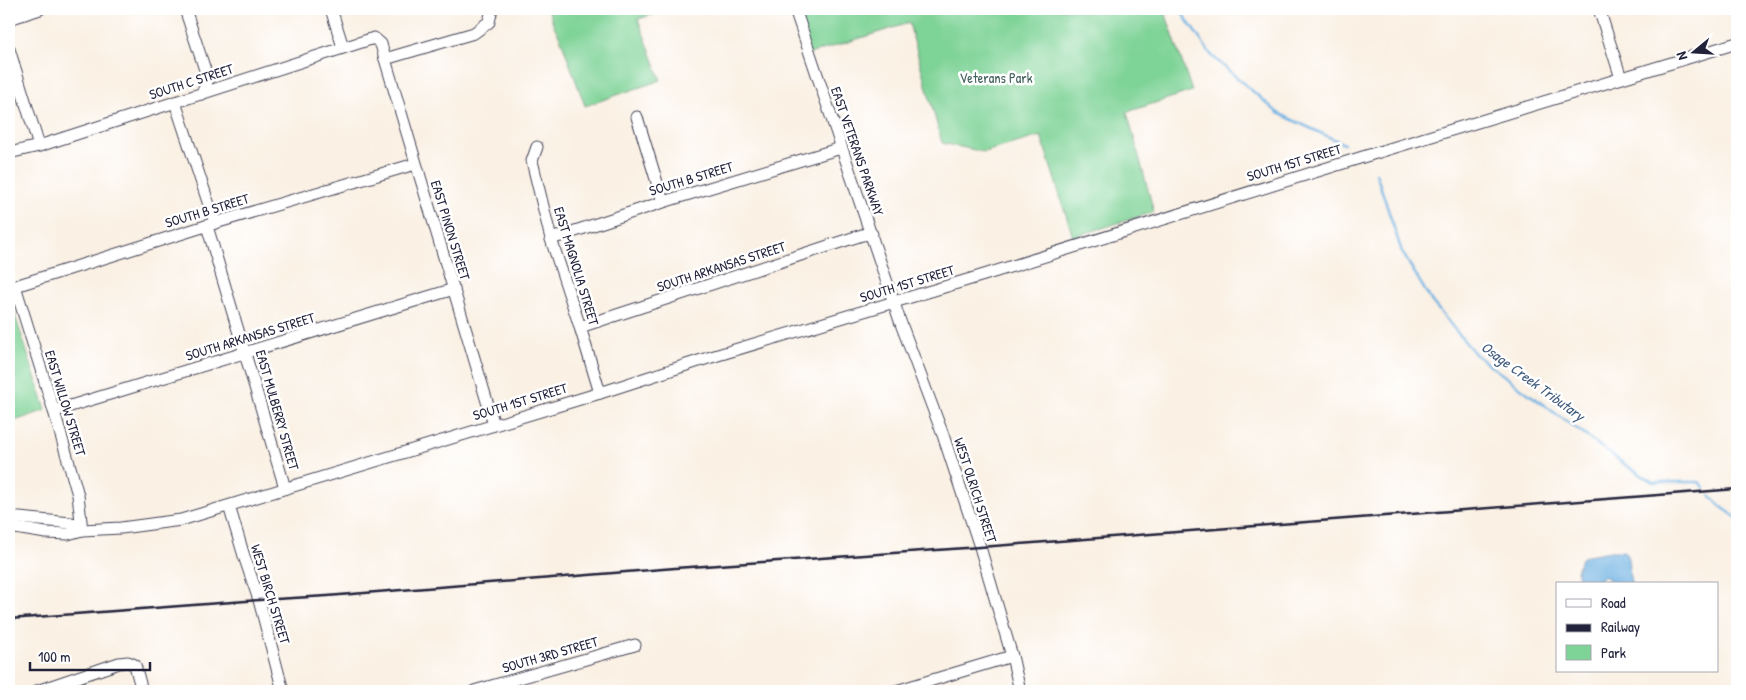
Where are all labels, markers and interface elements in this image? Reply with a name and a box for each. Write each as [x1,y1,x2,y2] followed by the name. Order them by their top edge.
[1668,28,1718,78] north arrow
[1671,49,1691,63] text: N
[147,58,236,104] street label: SOUTH C STREET
[959,68,1033,87] park label: Veterans Park
[827,84,889,219] street label: EAST VETERANS PARKWAY
[1244,138,1344,185] street label: SOUTH 1ST STREET
[647,156,736,200] street label: SOUTH B STREET
[427,178,475,283] street label: EAST PINON STREET
[163,188,252,232] street label: SOUTH B STREET
[550,204,604,328] street label: EAST MAGNOLIA STREET
[654,236,788,296] street label: SOUTH ARKANSAS STREET
[857,259,957,306] street label: SOUTH 1ST STREET
[183,307,317,365] street label: SOUTH ARKANSAS STREET
[1477,336,1590,427] water label: Osage Creek Tributary
[41,348,91,459] street label: EAST WILLOW STREET
[252,348,304,473] street label: EAST MULBERRY STREET
[470,377,570,424] street label: SOUTH 1ST STREET
[950,435,1002,545] street label: WEST OLRICH STREET
[247,542,295,647] street label: WEST BIRCH STREET
[1556,582,1718,672] legend
[1601,592,1626,613] text: Road
[1601,616,1640,637] text: Railway
[500,631,601,677] street label: SOUTH 3RD STREET
[30,640,150,672] scale bar
[1601,642,1626,663] text: Park
[38,646,71,667] text: 100 m

